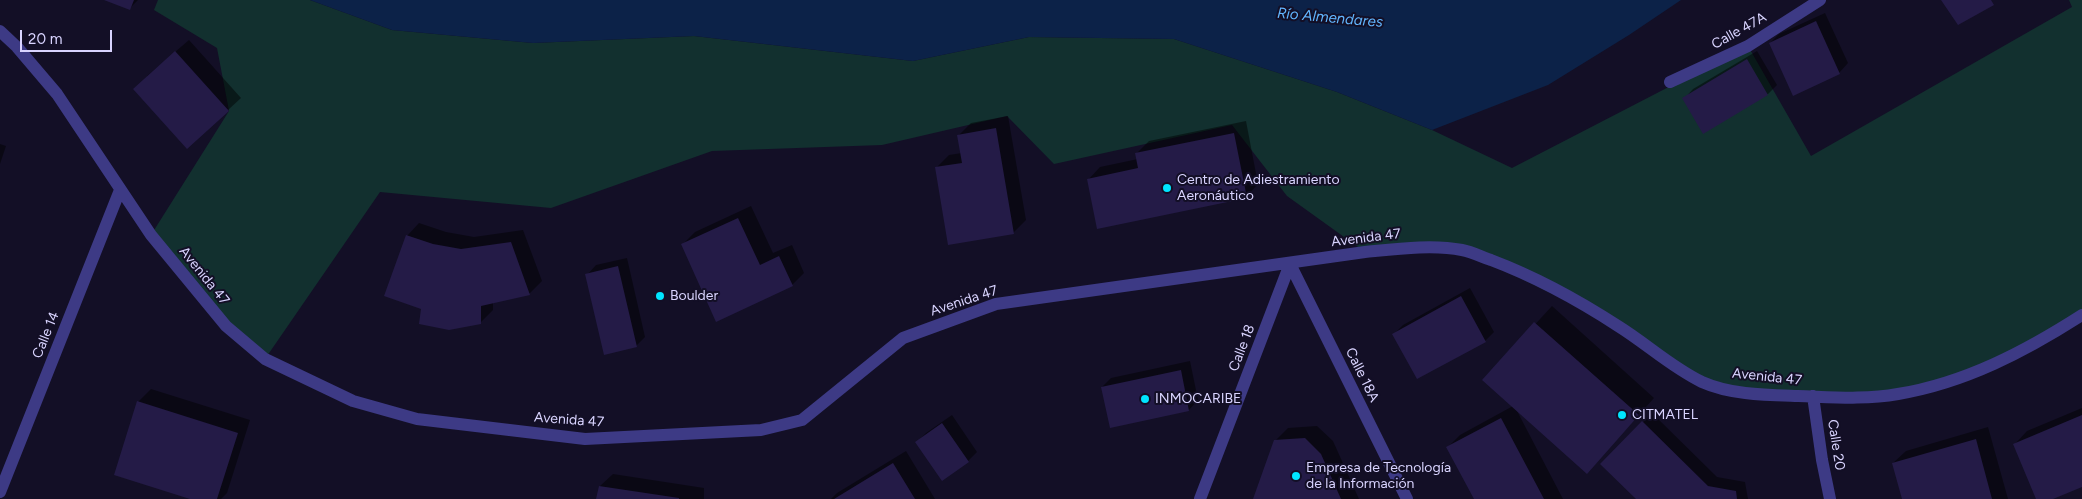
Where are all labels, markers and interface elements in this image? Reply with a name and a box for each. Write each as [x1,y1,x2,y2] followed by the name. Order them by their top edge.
[1276,4,1384,32] water label: Río Almendares
[1709,9,1769,53] street label: Calle 47A
[22,20,115,52] scale bar
[28,30,62,48] text: 20 m
[1177,172,1340,204] place label: Centro de Adiestramiento Aeronáutico
[1161,182,1173,194] marker: Centro de Adiestramiento Aeronáutico
[1330,225,1402,251] street label: Avenida 47
[175,243,233,309] street label: Avenida 47
[928,282,1000,320] street label: Avenida 47
[670,288,718,304] place label: Boulder
[654,290,666,302] marker: Boulder
[29,309,63,361] street label: Calle 14
[1225,322,1259,374] street label: Calle 18
[1342,345,1382,405] street label: Calle 18A
[1731,365,1803,389] street label: Avenida 47
[1155,391,1241,407] place label: INMOCARIBE
[1139,393,1151,405] marker: INMOCARIBE
[1632,407,1698,423] place label: CITMATEL
[533,409,605,431] street label: Avenida 47
[1616,409,1628,421] marker: CITMATEL
[1824,418,1848,472] street label: Calle 20
[1306,460,1451,492] place label: Empresa de Tecnología de la Información
[1290,470,1302,482] marker: Empresa de Tecnología de la Información

